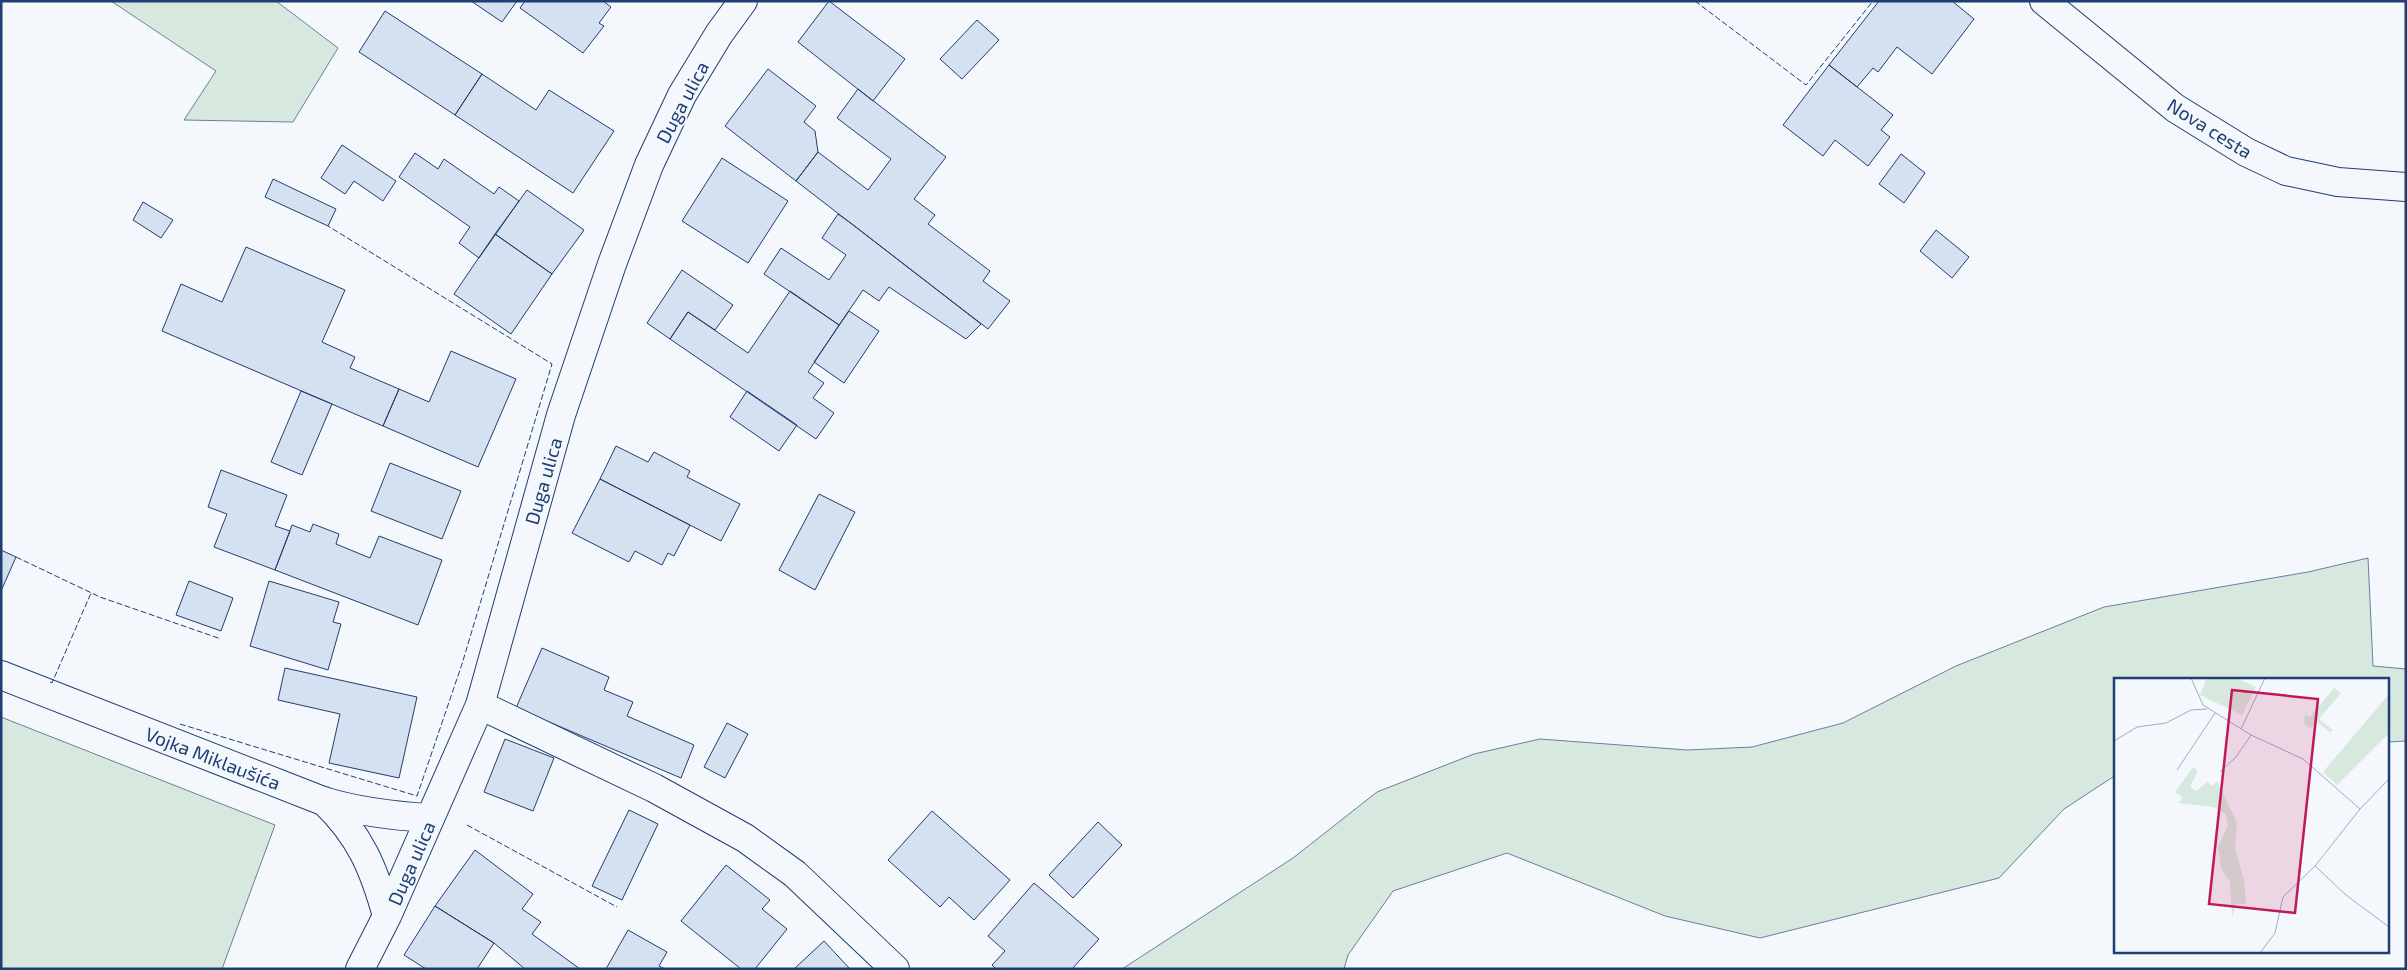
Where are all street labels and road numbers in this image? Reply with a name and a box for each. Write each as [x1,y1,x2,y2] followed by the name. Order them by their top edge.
[651,57,713,147] street label: Duga ulica
[2163,93,2257,163] street label: Nova cesta
[520,435,566,527] street label: Duga ulica
[142,722,284,794] street label: Vojka Miklaušića
[382,817,440,909] street label: Duga ulica

